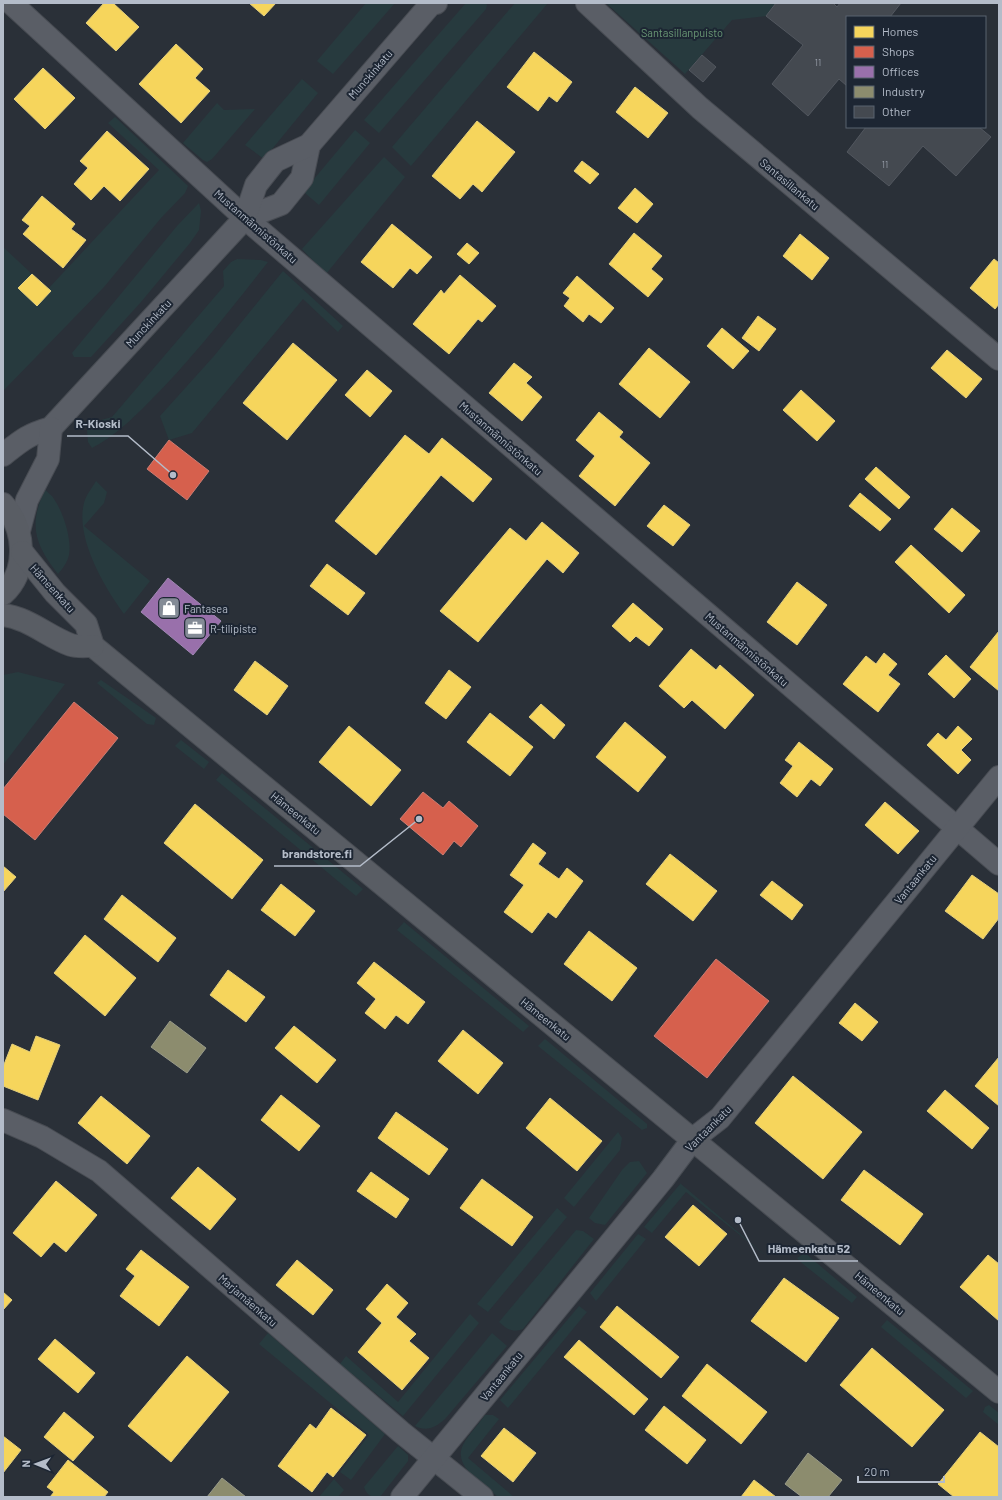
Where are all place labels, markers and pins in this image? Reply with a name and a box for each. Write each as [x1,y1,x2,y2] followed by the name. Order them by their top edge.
[67,412,128,436] callout: R-Kioski
[156,595,182,621] shop icon: Fantasea
[184,602,228,615] place label: Fantasea
[182,615,208,641] office icon: R-tilipiste
[210,622,257,635] place label: R-tilipiste
[274,842,360,866] callout: brandstore.fi
[759,1237,858,1261] callout: Hämeenkatu 52

